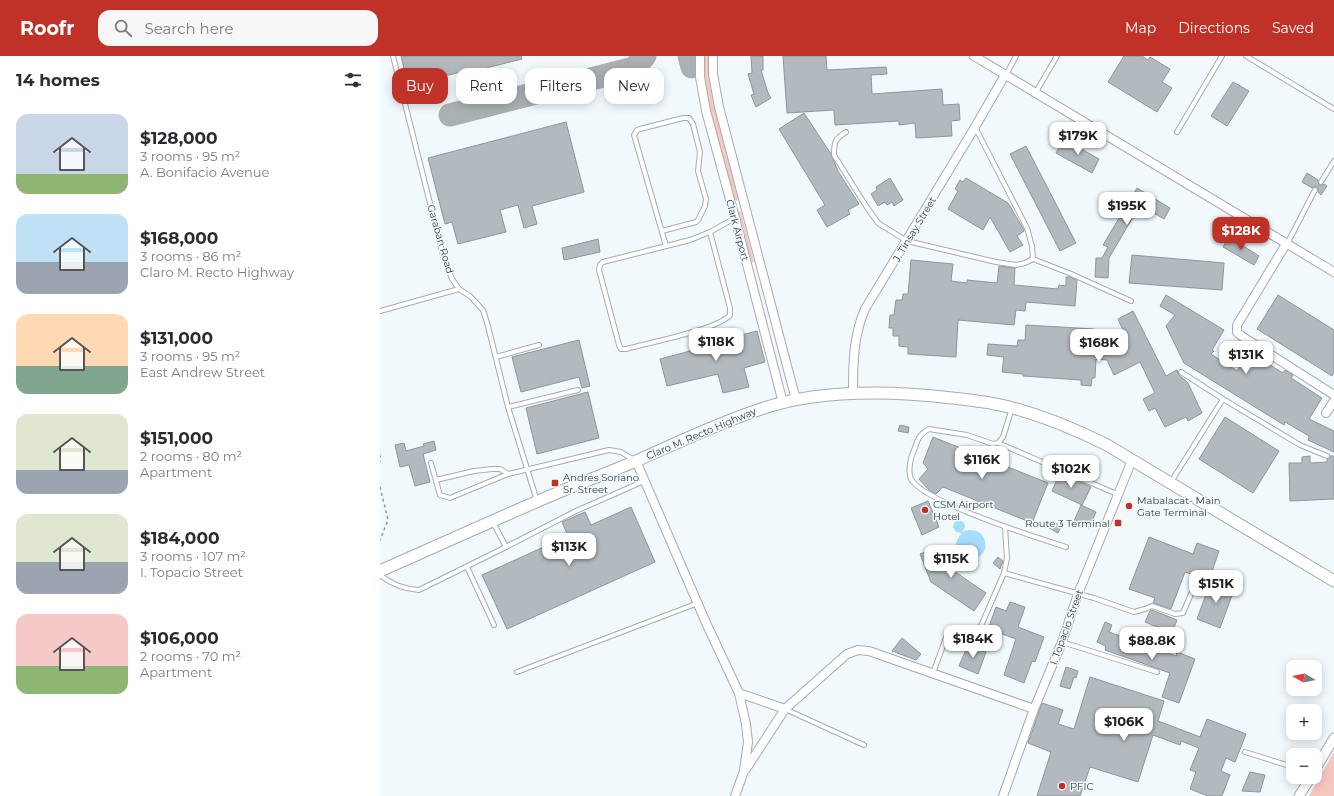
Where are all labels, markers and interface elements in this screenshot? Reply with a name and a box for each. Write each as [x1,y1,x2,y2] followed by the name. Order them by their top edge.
[98,10,378,46] search box
[20,17,74,40] text: Roofr
[112,17,134,39] icon: search
[144,19,234,38] text: Search here
[1125,19,1156,37] text: Map
[1178,19,1250,37] text: Directions
[1272,19,1314,37] text: Saved
[392,68,448,104] chip: Buy
[456,68,517,104] chip: Rent
[525,68,596,104] chip: Filters
[604,68,664,104] chip: New
[342,69,364,91] icon: filters
[16,70,100,90] text: 14 homes
[1050,122,1106,156] pin: $179K
[1058,127,1098,143] text: $179K
[140,128,218,148] text: $128,000
[48,130,96,178] icon: home
[140,148,240,164] text: 3 rooms · 95 m²
[140,164,269,180] text: A. Bonifacio Avenue
[1099,192,1155,226] pin: $195K
[889,194,939,265] street label: J. Tinsay Street
[1108,197,1146,213] text: $195K
[723,198,752,262] street label: Clark Airport
[424,203,457,275] street label: Garaban Road
[1213,217,1269,251] pin: $128K
[1221,222,1261,238] text: $128K
[140,228,218,248] text: $168,000
[48,230,96,278] icon: home
[140,248,241,264] text: 3 rooms · 86 m²
[140,264,294,280] text: Claro M. Recto Highway
[140,328,213,348] text: $131,000
[688,328,744,362] pin: $118K
[1071,329,1127,363] pin: $168K
[48,330,96,378] icon: home
[698,333,734,349] text: $118K
[1079,334,1119,350] text: $168K
[1218,341,1274,375] pin: $131K
[1228,346,1264,362] text: $131K
[140,348,240,364] text: 3 rooms · 95 m²
[140,364,265,380] text: East Andrew Street
[644,404,759,463] street label: Claro M. Recto Highway
[140,428,213,448] text: $151,000
[48,430,96,478] icon: home
[954,446,1010,480] pin: $116K
[140,448,242,464] text: 2 rooms · 80 m²
[964,451,1000,467] text: $116K
[1043,455,1099,489] pin: $102K
[1051,460,1091,476] text: $102K
[140,464,212,480] text: Apartment
[563,471,639,496] place label: Andres Soriano Sr. Street
[550,478,560,488] marker: Andres Soriano Sr. Street
[1137,494,1221,519] place label: Mabalacat- Main Gate Terminal
[933,498,993,523] place label: CSM Airport Hotel
[1124,501,1134,511] marker: Mabalacat- Main Gate Terminal
[920,505,930,515] marker: CSM Airport Hotel
[1025,517,1110,530] place label: Route 3 Terminal
[1113,518,1123,528] marker: Route 3 Terminal
[140,528,219,548] text: $184,000
[48,530,96,578] icon: home
[541,533,597,567] pin: $113K
[551,538,587,554] text: $113K
[923,545,979,579] pin: $115K
[140,548,246,564] text: 3 rooms · 107 m²
[933,550,969,566] text: $115K
[140,564,243,580] text: I. Topacio Street
[1188,570,1244,604] pin: $151K
[1198,575,1234,591] text: $151K
[1047,588,1086,667] street label: I. Topacio Street
[945,625,1001,659] pin: $184K
[1119,627,1185,661] pin: $88.8K
[140,628,219,648] text: $106,000
[48,630,96,678] icon: home
[953,630,993,646] text: $184K
[1128,632,1176,648] text: $88.8K
[140,648,241,664] text: 2 rooms · 70 m²
[1286,660,1322,696] north arrow
[1286,660,1322,784] map controls
[140,664,212,680] text: Apartment
[1286,704,1322,740] button: +
[1096,708,1152,742] pin: $106K
[1104,713,1144,729] text: $106K
[1286,748,1322,784] button: −
[1070,780,1094,793] place label: PFIC
[1057,781,1067,791] marker: PFIC

